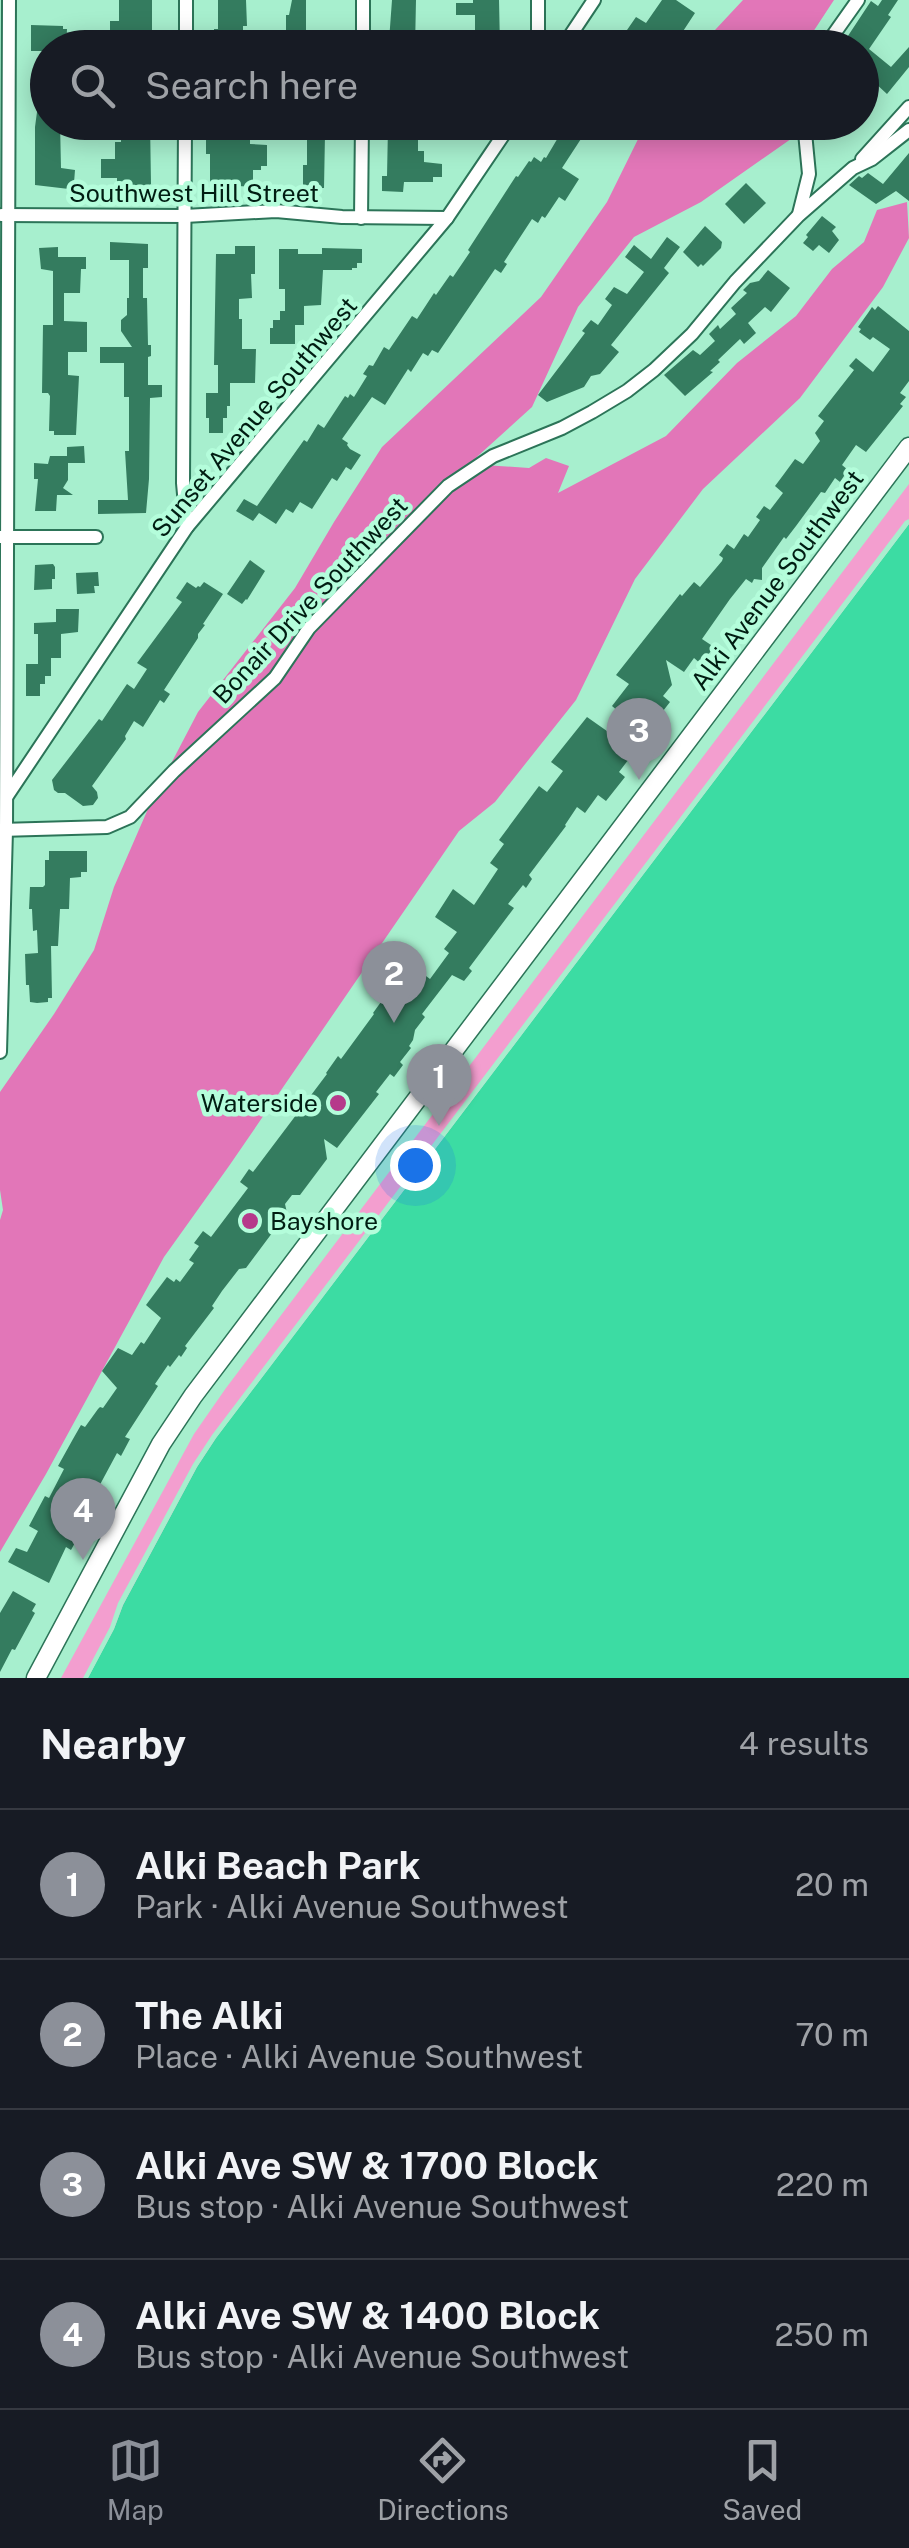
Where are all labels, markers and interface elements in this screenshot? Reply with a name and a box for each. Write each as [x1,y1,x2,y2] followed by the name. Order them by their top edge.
[30,30,879,140] search box
[65,58,120,113] icon: search
[145,63,358,108] text: Search here
[69,178,319,208] street label: Southwest Hill Street
[145,291,363,543] street label: Sunset Avenue Southwest
[684,464,870,696] street label: Alki Avenue Southwest
[206,490,414,710] street label: Bonair Drive Southwest
[606,698,672,780] pin: 3
[362,940,426,1023] pin: 2
[406,1044,472,1126] pin: 1
[201,1088,318,1118] place label: Waterside
[327,1092,349,1114] marker: Waterside
[390,1140,441,1191] your location
[270,1206,378,1236] place label: Bayshore
[239,1210,261,1232] marker: Bayshore
[51,1478,116,1560] pin: 4
[40,1719,186,1768] text: Nearby
[739,1725,869,1762] text: 4 results
[135,1843,420,1888] text: Alki Beach Park
[66,1866,79,1903] text: 1
[795,1866,869,1903] text: 20 m
[135,1888,569,1925] text: Park · Alki Avenue Southwest
[135,1993,283,2038] text: The Alki
[62,2016,83,2053] text: 2
[795,2016,869,2053] text: 70 m
[135,2038,583,2075] text: Place · Alki Avenue Southwest
[135,2143,598,2188] text: Alki Ave SW & 1700 Block
[62,2166,83,2203] text: 3
[776,2166,869,2203] text: 220 m
[135,2188,629,2225] text: Bus stop · Alki Avenue Southwest
[135,2293,600,2338] text: Alki Ave SW & 1400 Block
[62,2316,83,2353] text: 4
[774,2316,869,2353] text: 250 m
[135,2338,629,2375] text: Bus stop · Alki Avenue Southwest
[107,2433,164,2526] tab: Map
[377,2433,509,2526] tab: Directions
[722,2433,802,2526] tab: Saved

